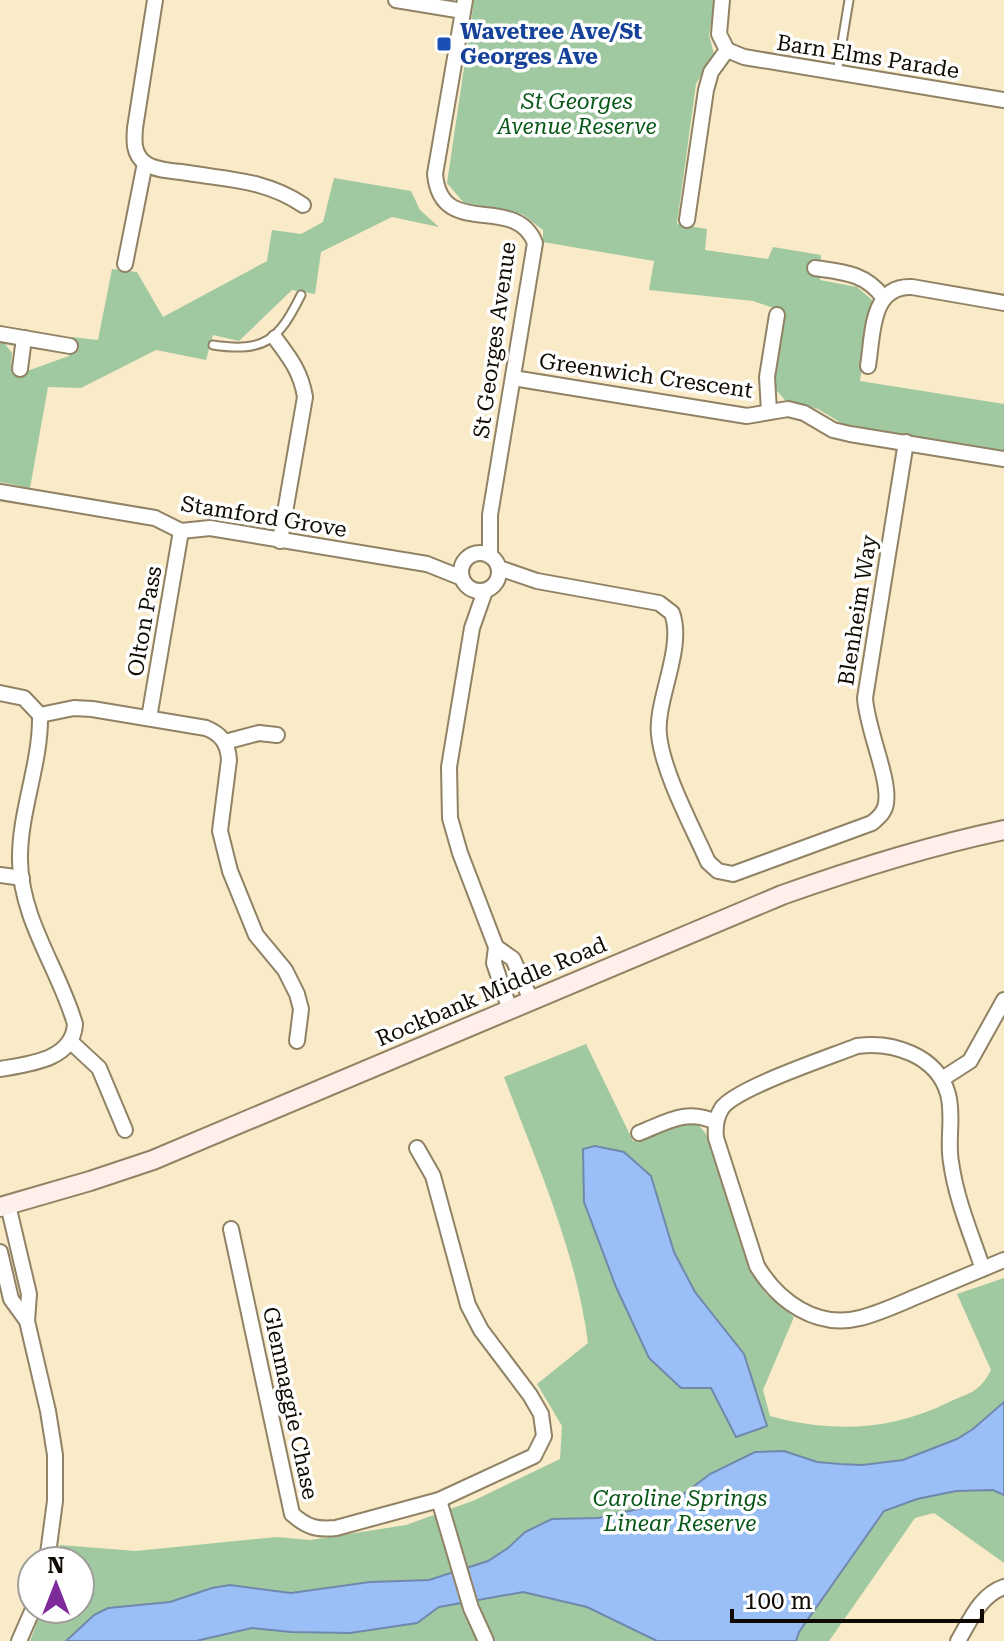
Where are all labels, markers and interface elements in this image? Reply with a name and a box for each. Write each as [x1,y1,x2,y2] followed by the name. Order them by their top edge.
[460,19,642,69] place label: Wavetree Ave/St Georges Ave
[775,30,961,83] street label: Barn Elms Parade
[435,35,453,53] marker: Wavetree Ave/St Georges Ave
[495,89,657,139] park label: St Georges Avenue Reserve
[468,240,521,440] street label: St Georges Avenue
[538,348,754,403] street label: Greenwich Crescent
[179,491,349,542] street label: Stamford Grove
[833,533,882,687] street label: Blenheim Way
[122,564,167,678] street label: Olton Pass
[372,931,610,1051] street label: Rockbank Middle Road
[258,1305,323,1502] street label: Glenmaggie Chase
[593,1486,767,1536] park label: Caroline Springs Linear Reserve
[16,1545,96,1625] north arrow
[48,1553,65,1578] text: N
[732,1573,982,1623] scale bar
[744,1587,812,1615] text: 100 m

